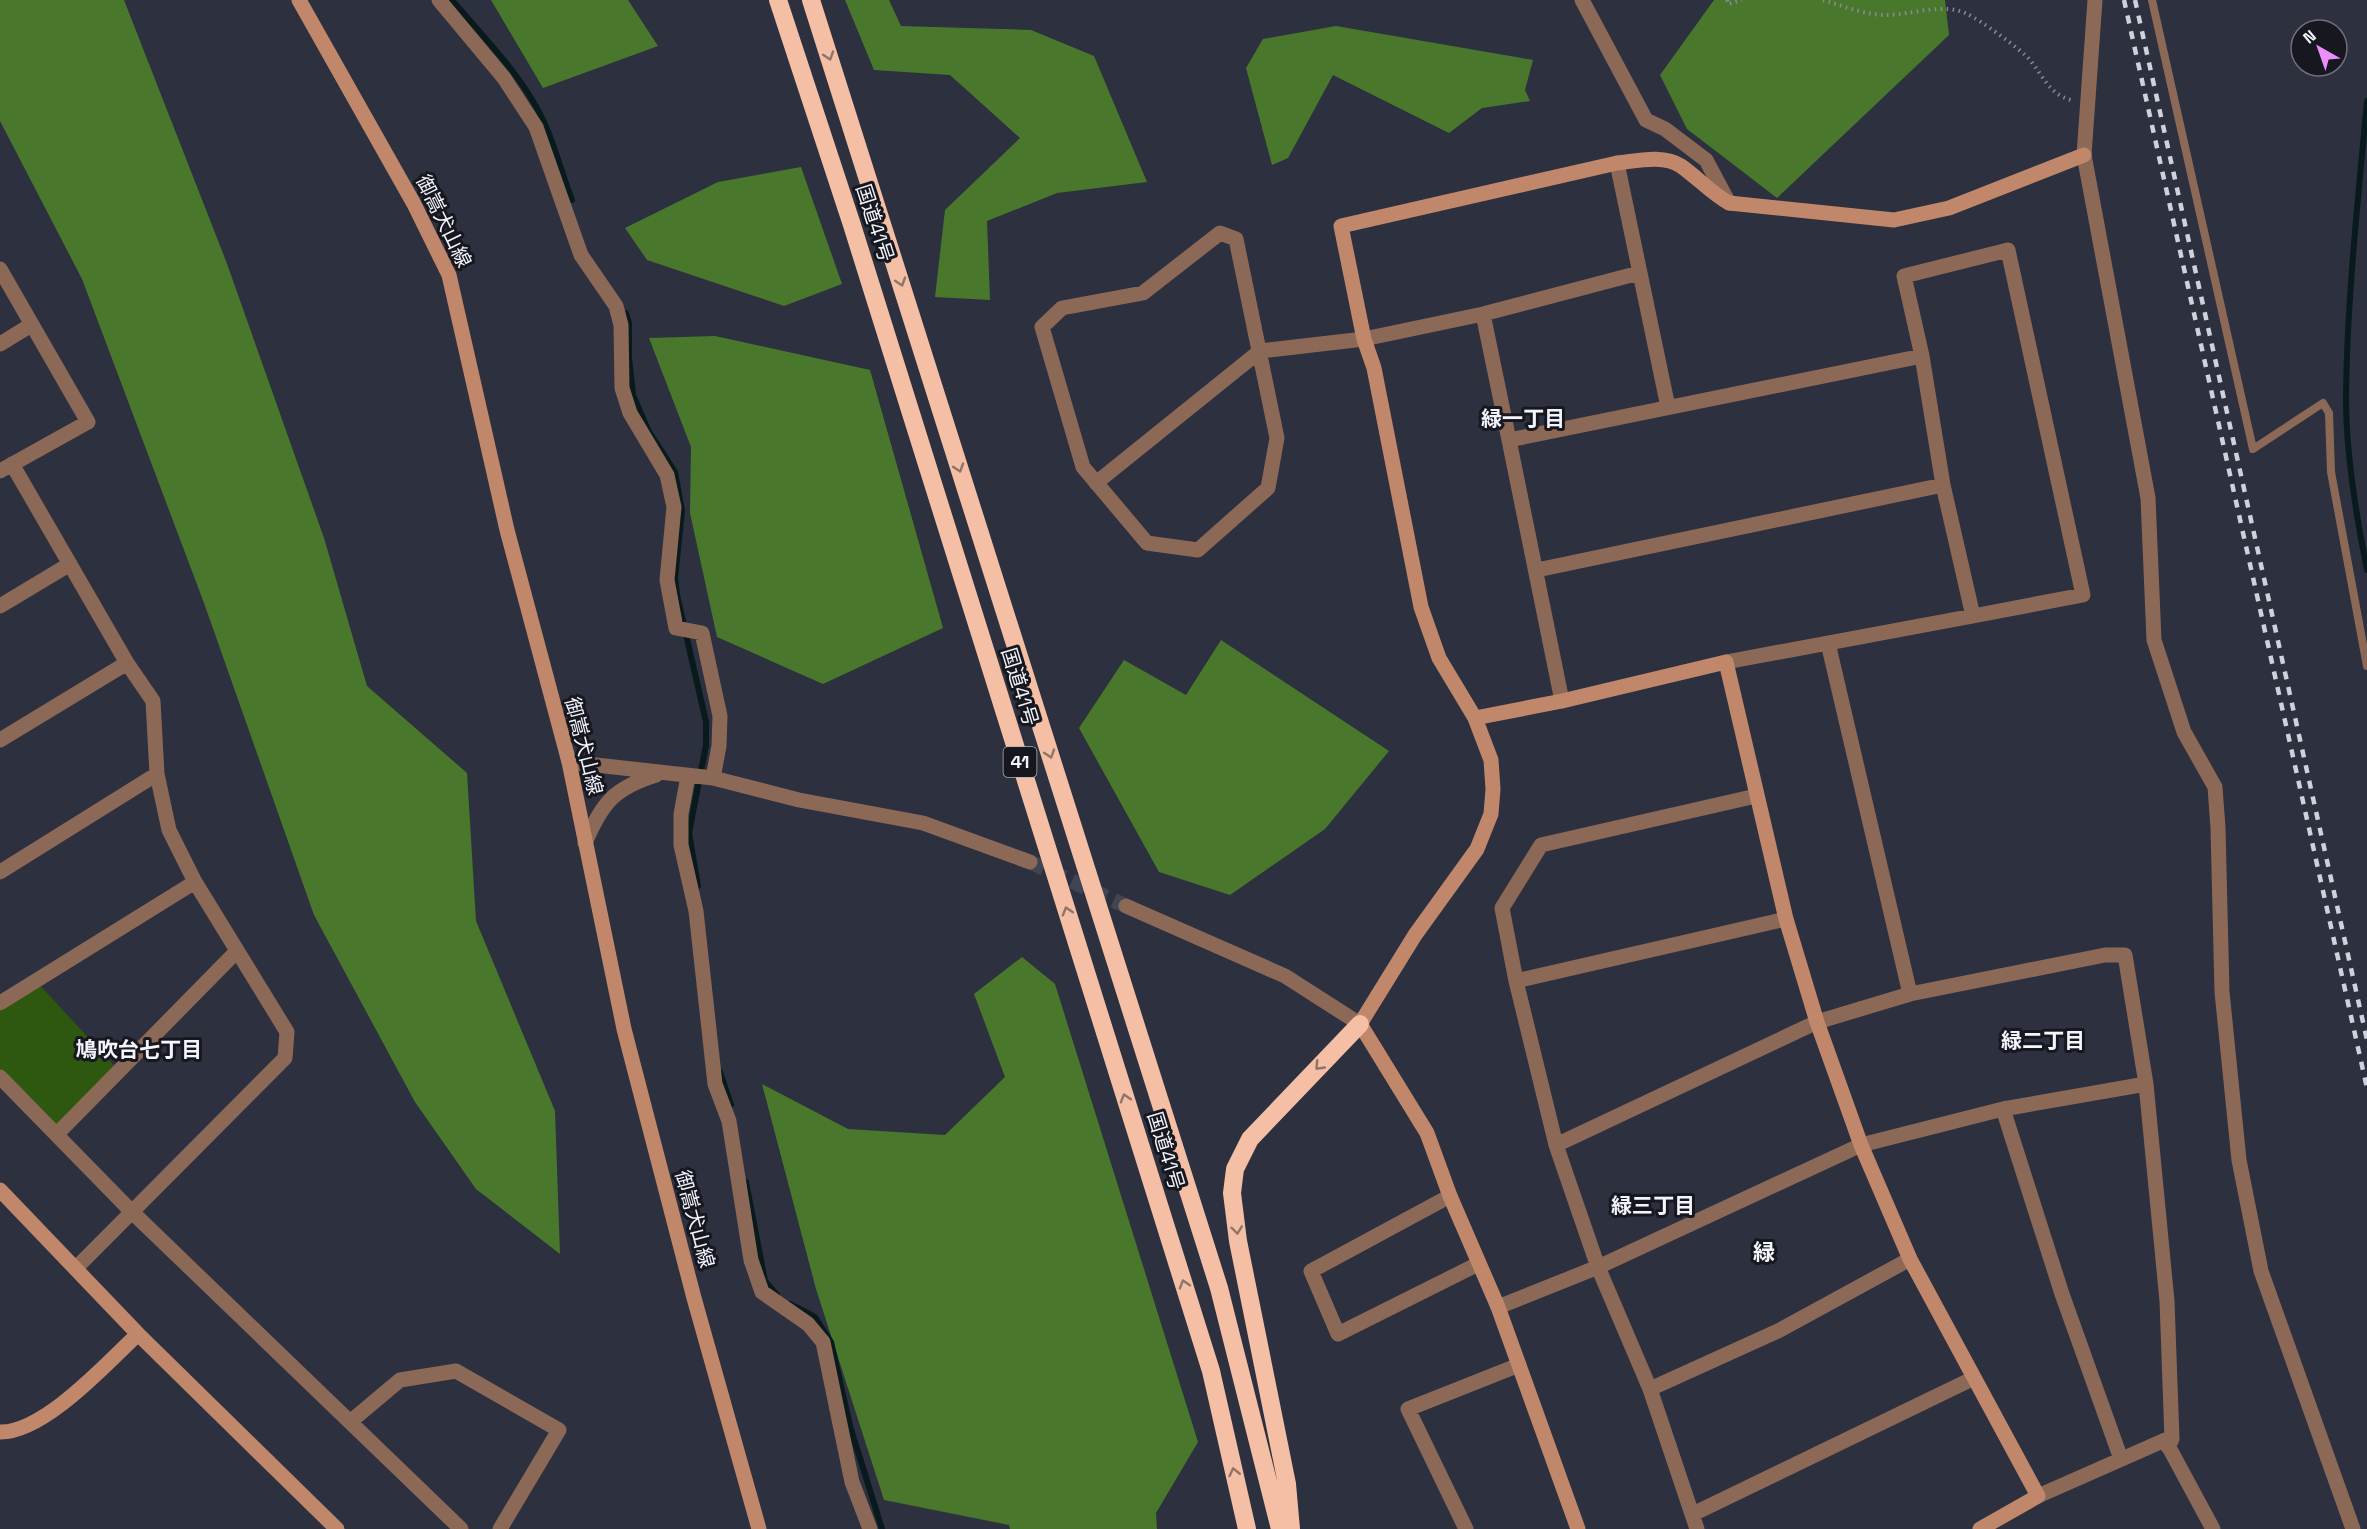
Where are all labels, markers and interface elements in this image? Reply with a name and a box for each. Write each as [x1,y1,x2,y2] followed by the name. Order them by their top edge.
[2289,18,2349,78] north arrow
[2299,25,2321,48] text: N
[822,50,834,61] one-way arrow
[410,170,478,272] street label: 御嵩犬山線
[850,181,900,265] street label: 国道41号
[893,276,906,287] one-way arrow
[1481,405,1565,432] district label: 緑一丁目
[952,462,965,473] one-way arrow
[996,645,1044,729] street label: 国道41号
[559,694,609,798] street label: 御嵩犬山線
[1004,747,1036,777] road number: 41
[1043,748,1055,759] one-way arrow
[1062,906,1074,917] one-way arrow
[2001,1027,2085,1054] district label: 緑二丁目
[76,1036,202,1063] district label: 鳩吹台七丁目
[1315,1059,1326,1070] one-way arrow
[1120,1093,1133,1104] one-way arrow
[1142,1109,1190,1193] street label: 国道41号
[670,1167,720,1271] street label: 御嵩犬山線
[1611,1192,1695,1219] district label: 緑三丁目
[1230,1225,1243,1234] one-way arrow
[1753,1238,1775,1266] district label: 緑
[1179,1279,1191,1290] one-way arrow
[1228,1467,1241,1477] one-way arrow

